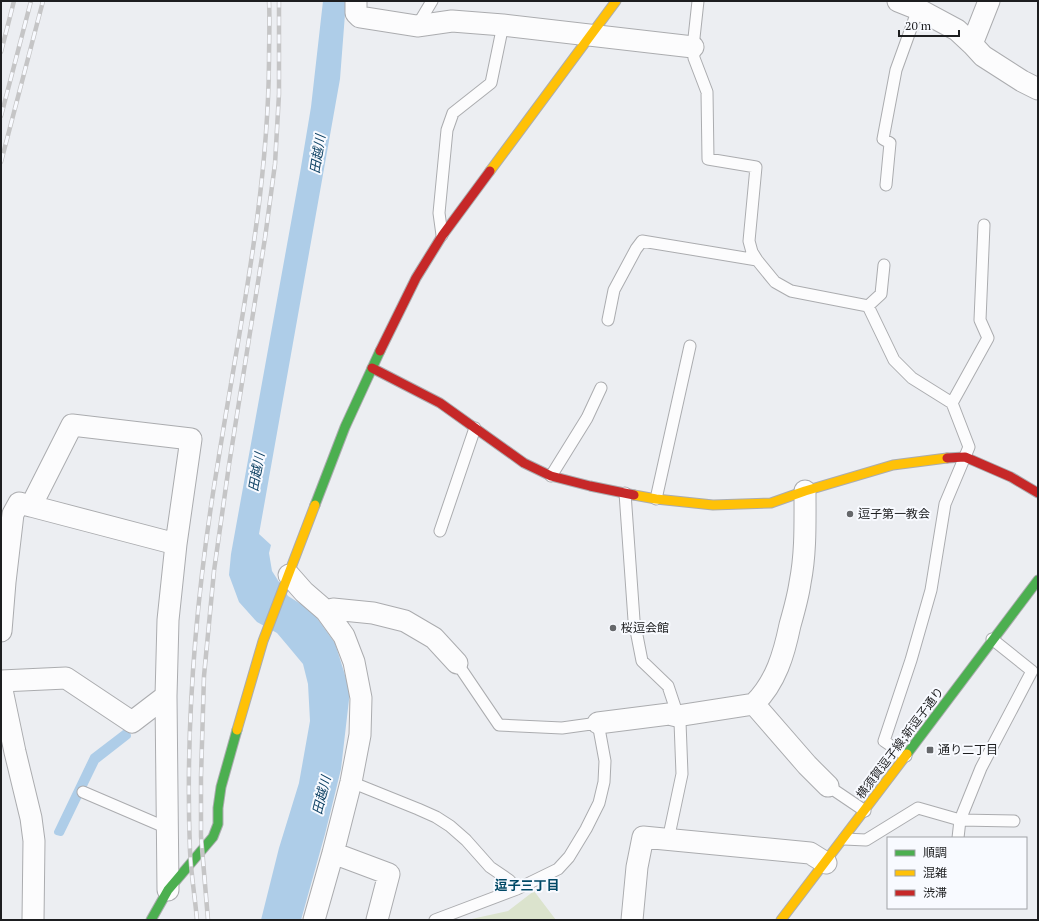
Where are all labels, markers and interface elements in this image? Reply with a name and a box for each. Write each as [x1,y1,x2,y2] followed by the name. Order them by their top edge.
[899,12,959,38] scale bar
[905,18,932,33] text: 20 m
[305,131,329,175] water label: 田越川
[244,449,269,493] water label: 田越川
[858,506,930,521] place label: 逗子第一教会
[845,509,855,519] marker: 逗子第一教会
[621,620,669,635] place label: 桜逗会館
[608,623,618,633] marker: 桜逗会館
[853,684,947,802] street label: 横須賀逗子線;新逗子通り
[938,742,998,757] place label: 通り二丁目
[925,745,935,755] marker: 通り二丁目
[308,772,335,816] water label: 田越川
[887,837,1027,909] legend
[923,845,947,860] text: 順調
[923,865,947,880] text: 混雑
[494,876,560,894] district label: 逗子三丁目
[923,885,947,900] text: 渋滞

